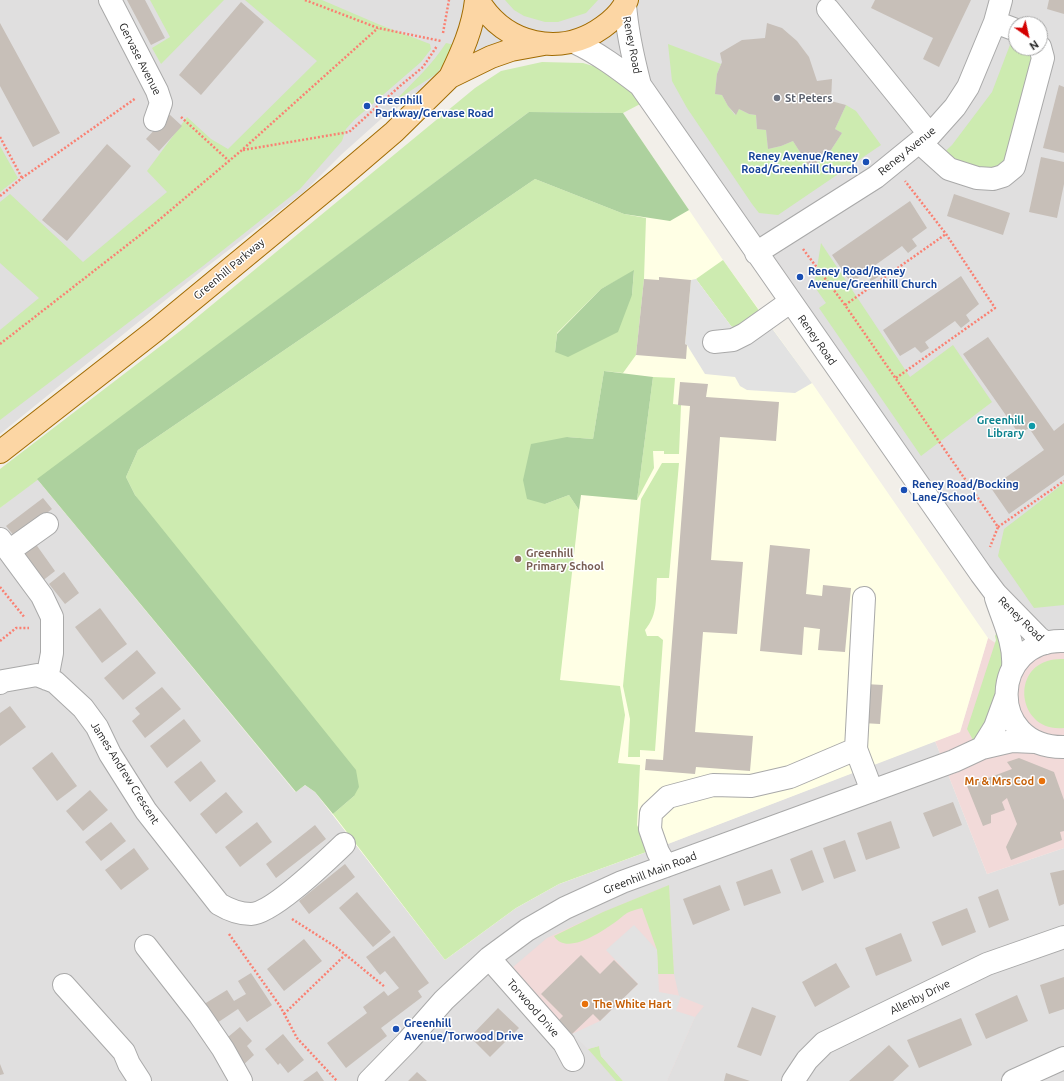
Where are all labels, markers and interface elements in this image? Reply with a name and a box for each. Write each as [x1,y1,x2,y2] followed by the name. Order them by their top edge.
[620,15,644,75] street label: Reney Road
[1008,16,1048,56] north arrow
[116,21,164,97] street label: Gervase Avenue
[1027,38,1041,52] text: N
[785,91,832,105] place label: St Peters
[375,93,494,119] place label: Greenhill Parkway/Gervase Road
[772,93,782,103] marker: St Peters
[362,101,372,111] marker: Greenhill Parkway/Gervase Road
[876,124,938,178] street label: Reney Avenue
[741,149,858,175] place label: Reney Avenue/Reney Road/Greenhill Church
[861,157,871,167] marker: Reney Avenue/Reney Road/Greenhill Church
[191,236,267,302] street label: Greenhill Parkway
[808,264,937,290] place label: Reney Road/Reney Avenue/Greenhill Church
[795,272,805,282] marker: Reney Road/Reney Avenue/Greenhill Church
[795,312,839,368] street label: Reney Road
[977,413,1024,439] place label: Greenhill Library
[1027,421,1037,431] marker: Greenhill Library
[912,477,1019,503] place label: Reney Road/Bocking Lane/School
[899,485,909,495] marker: Reney Road/Bocking Lane/School
[526,546,604,572] place label: Greenhill Primary School
[513,554,523,564] marker: Greenhill Primary School
[995,594,1047,644] street label: Reney Road
[88,719,162,827] street label: James Andrew Crescent
[965,774,1034,788] place label: Mr & Mrs Cod
[1037,776,1047,786] marker: Mr & Mrs Cod
[601,849,699,897] street label: Greenhill Main Road
[504,976,562,1040] street label: Torwood Drive
[888,977,952,1017] street label: Allenby Drive
[593,997,672,1011] place label: The White Hart
[580,999,590,1009] marker: The White Hart
[404,1016,524,1042] place label: Greenhill Avenue/Torwood Drive
[391,1024,401,1034] marker: Greenhill Avenue/Torwood Drive

